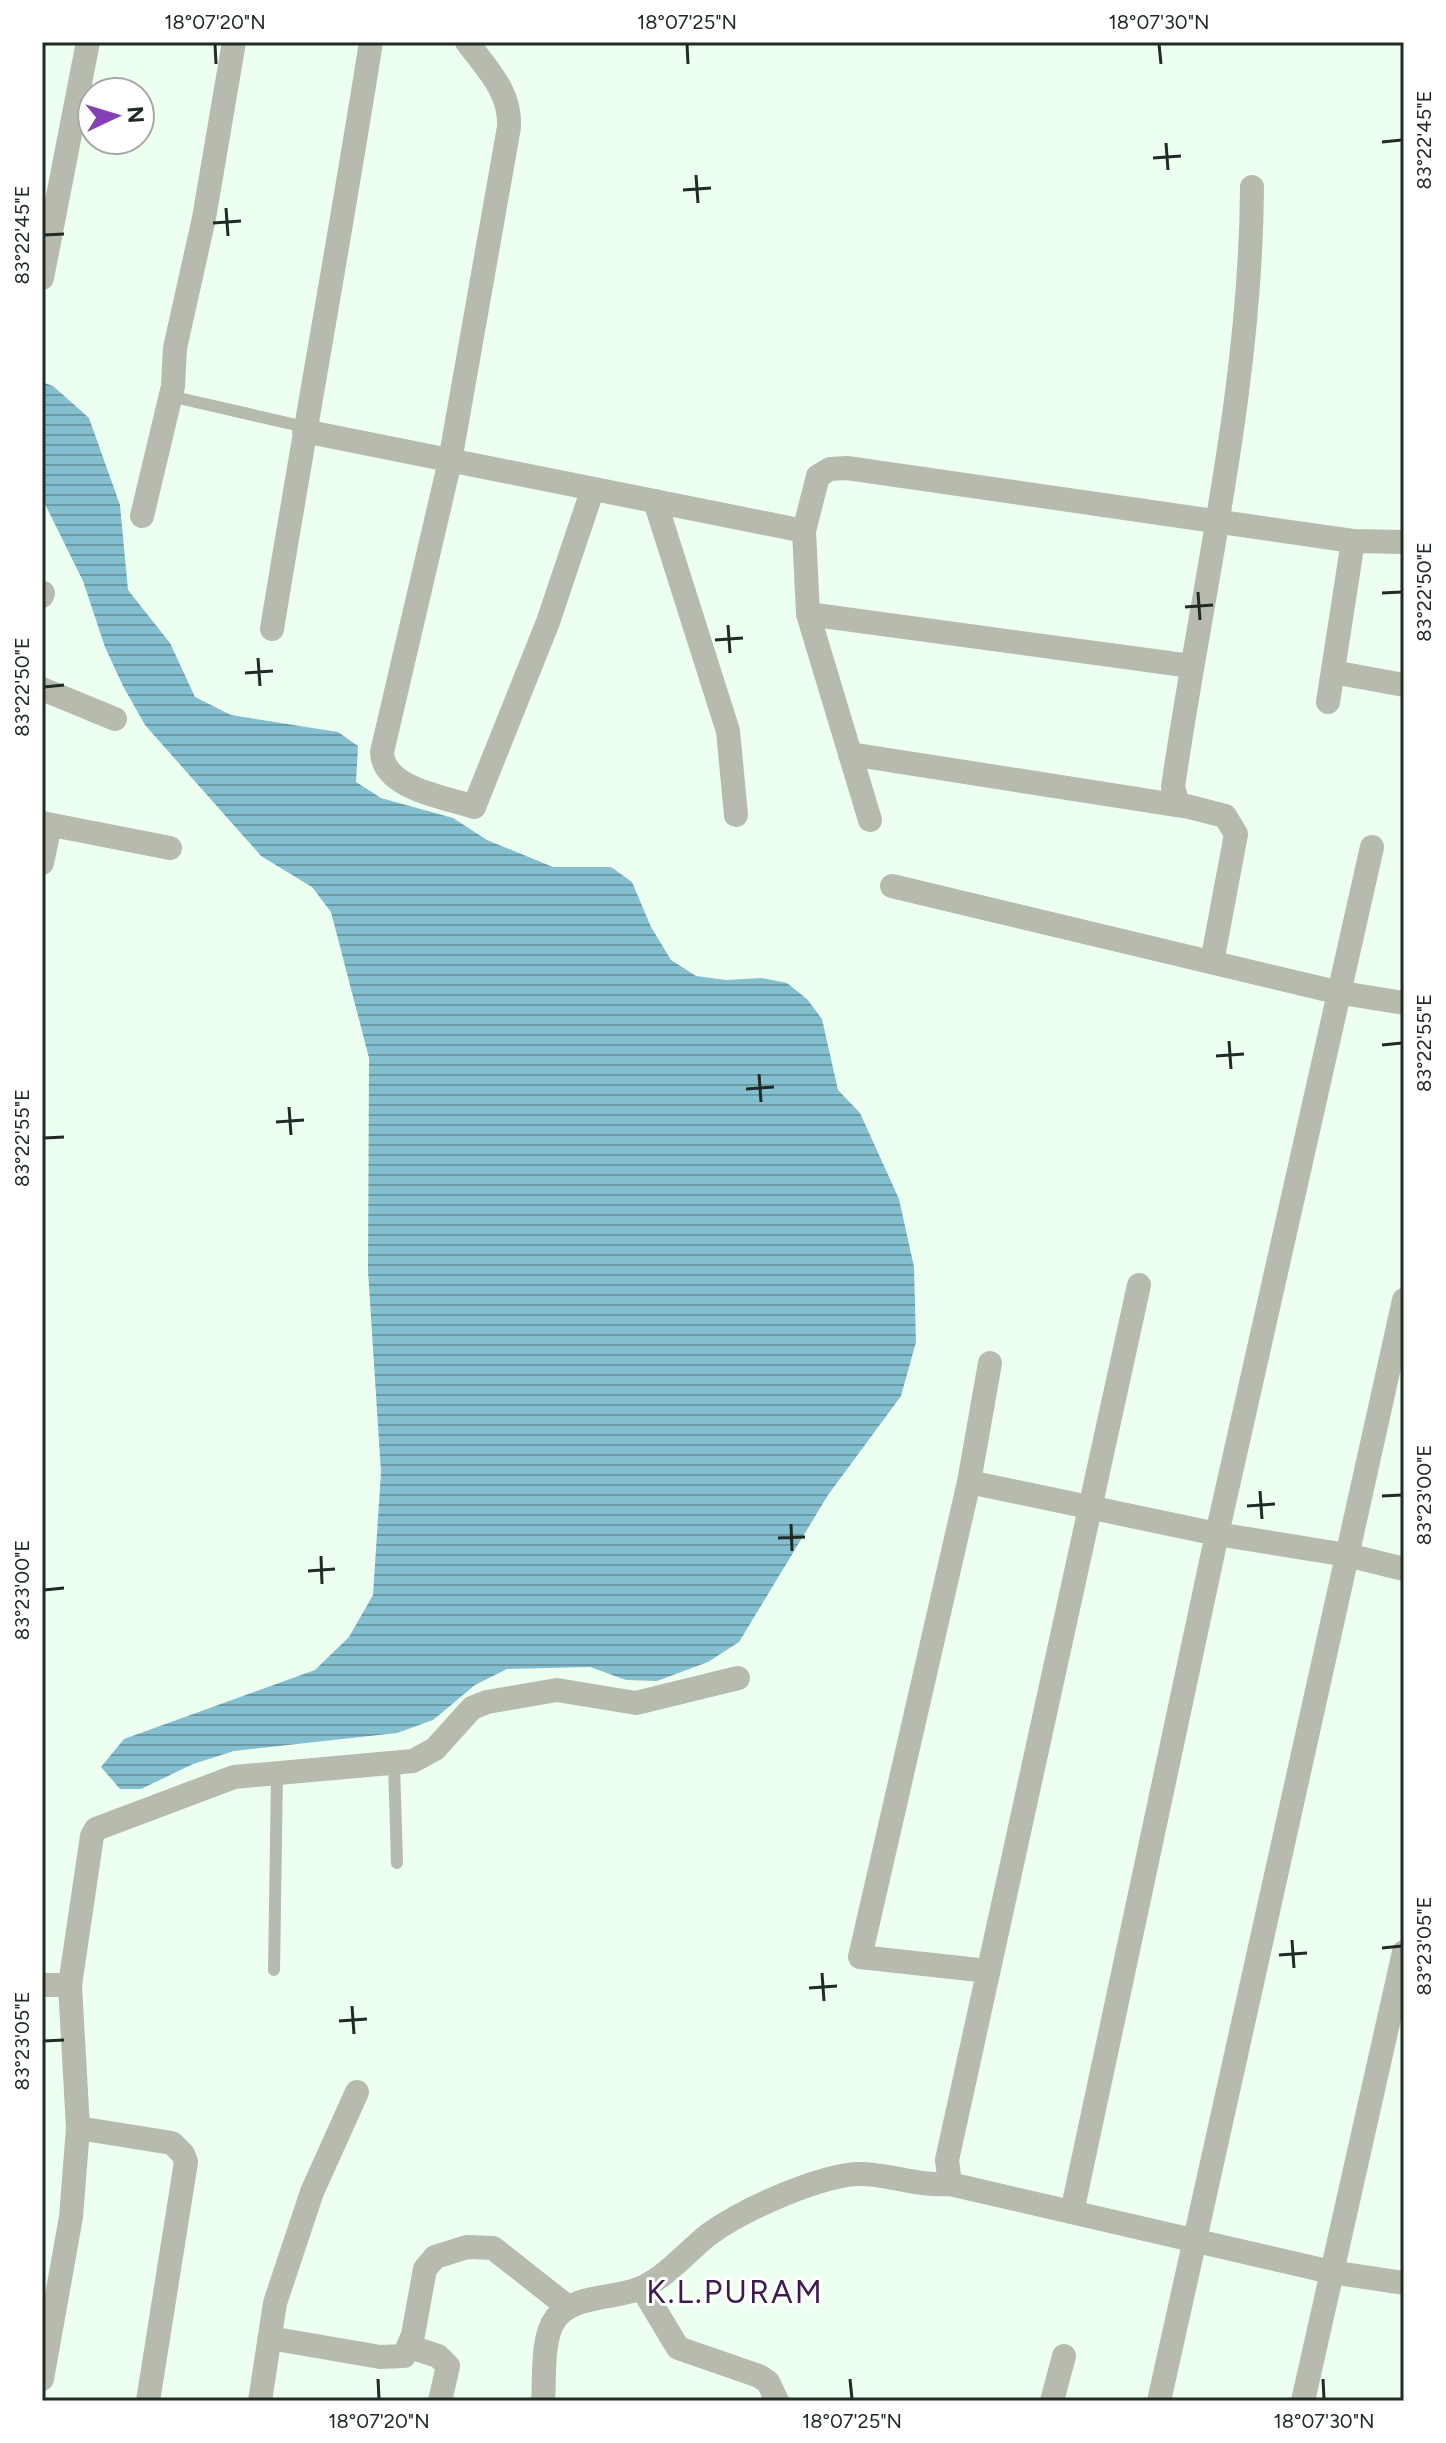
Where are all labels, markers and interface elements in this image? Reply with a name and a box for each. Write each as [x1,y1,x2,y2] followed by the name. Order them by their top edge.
[164,10,266,34] text: 18°07'20"N
[637,10,737,34] text: 18°07'25"N
[1108,10,1210,34] text: 18°07'30"N
[76,76,156,156] north arrow
[1412,90,1436,190] text: 83°22'45"E
[121,105,150,124] text: N
[10,185,34,285] text: 83°22'45"E
[1412,542,1436,642] text: 83°22'50"E
[10,637,34,737] text: 83°22'50"E
[1412,994,1436,1092] text: 83°22'55"E
[10,1089,34,1187] text: 83°22'55"E
[1412,1445,1436,1545] text: 83°23'00"E
[10,1540,34,1640] text: 83°23'00"E
[1412,1896,1436,1996] text: 83°23'05"E
[10,1991,34,2091] text: 83°23'05"E
[646,2273,824,2311] district label: K.L.PURAM
[328,2409,430,2433] text: 18°07'20"N
[802,2409,902,2433] text: 18°07'25"N
[1273,2409,1375,2433] text: 18°07'30"N

